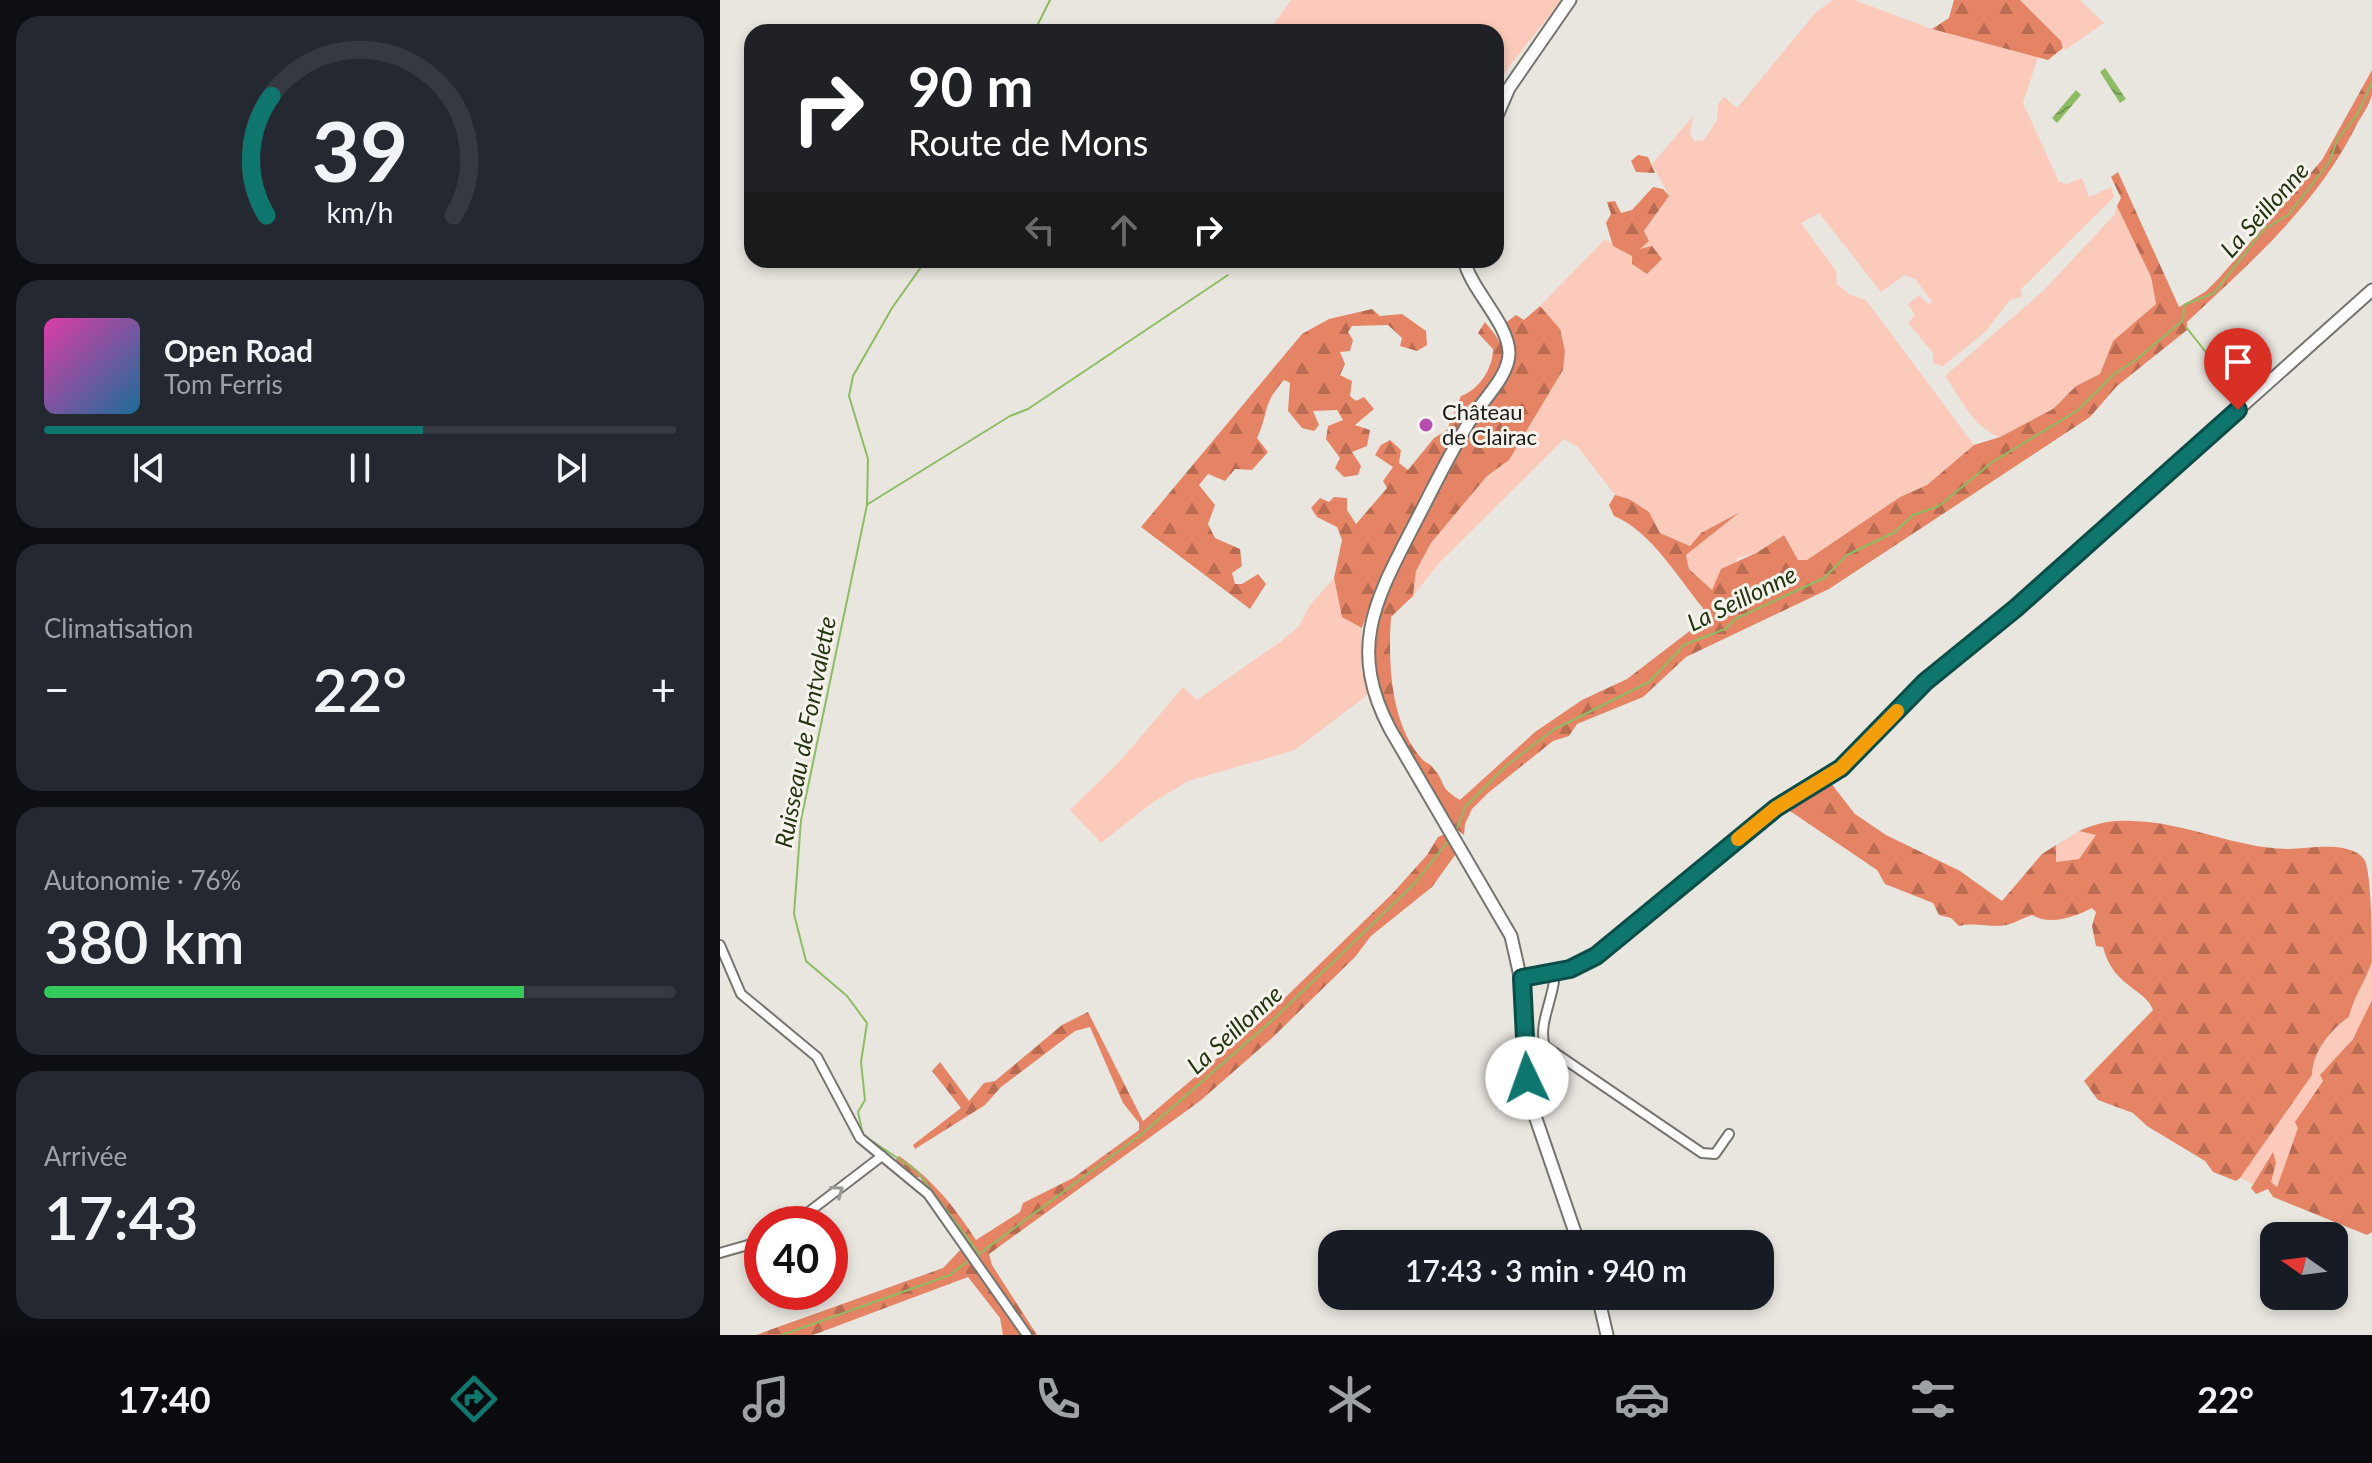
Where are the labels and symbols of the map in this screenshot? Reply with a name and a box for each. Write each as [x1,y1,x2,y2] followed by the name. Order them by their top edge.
[2214,155,2314,263] water label: La Seillonne
[2204,328,2272,410] pin
[1442,398,1537,450] place label: Château de Clairac
[1417,416,1435,434] marker: Château de Clairac
[1682,559,1801,637] water label: La Seillonne
[768,614,841,850] water label: Ruisseau de Fontvalette
[1180,979,1288,1079] water label: La Seillonne
[1485,1036,1569,1120] position arrow
[830,1186,844,1201] one-way arrow
[744,1206,848,1310] speed limit sign: 40
[2260,1222,2348,1310] north arrow

